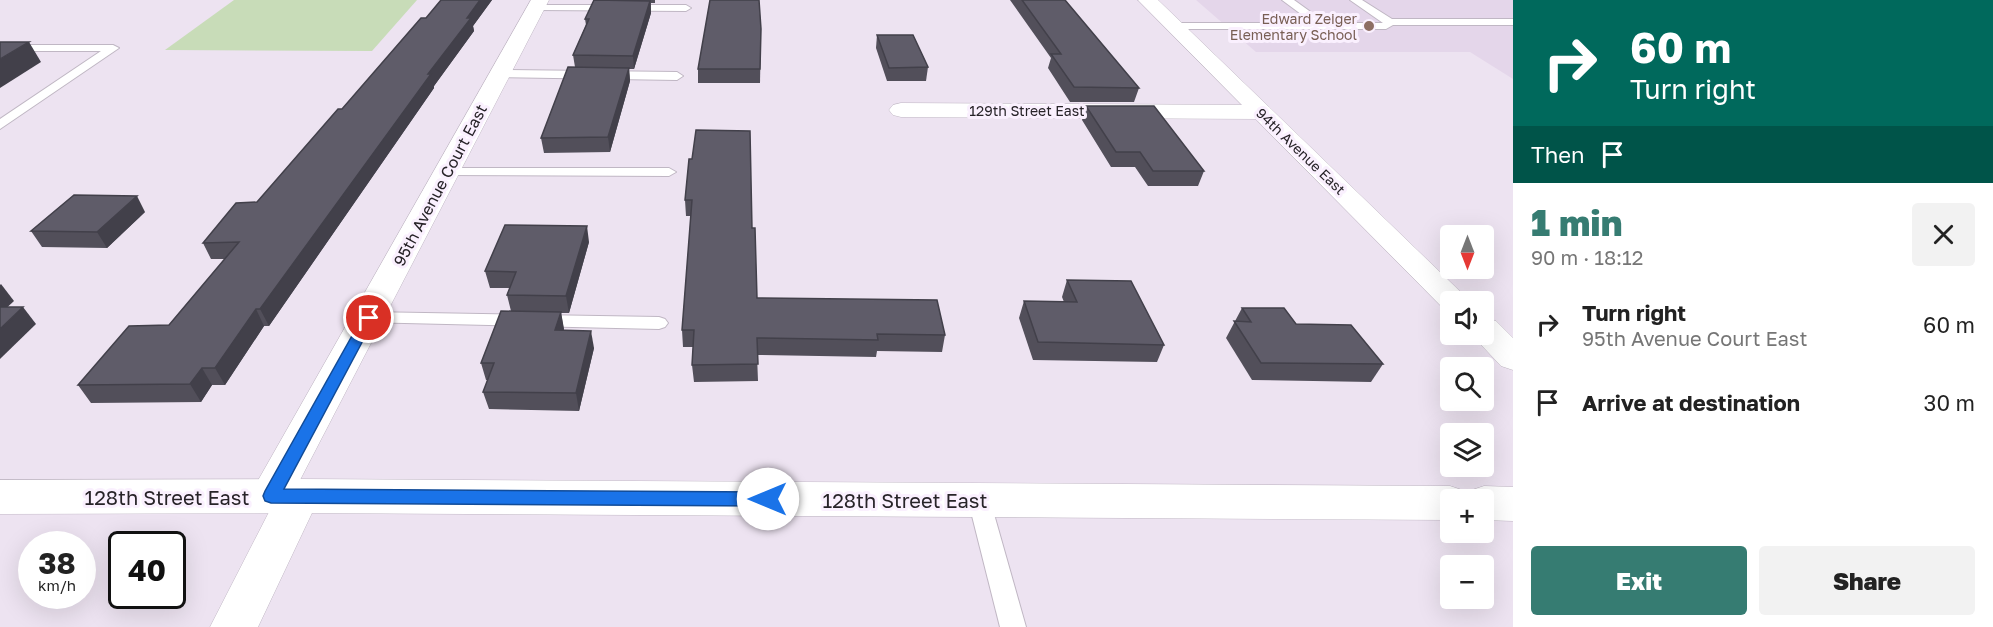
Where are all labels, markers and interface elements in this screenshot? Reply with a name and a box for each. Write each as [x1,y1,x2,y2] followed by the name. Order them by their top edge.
[1230,10,1358,43] place label: Edward Zeiger Elementary School
[1362,19,1376,33] marker: Edward Zeiger Elementary School
[1630,22,1731,72] text: 60 m
[1531,24,1609,102] icon: right
[1630,73,1756,105] text: Turn right
[389,101,491,269] street label: 95th Avenue Court East
[969,102,1085,119] street label: 129th Street East
[1253,104,1349,198] street label: 94th Avenue East
[1596,138,1629,171] icon: arrive
[1531,141,1584,168] text: Then
[1531,201,1622,244] text: 1 min
[1912,203,1975,266] button: close
[1440,225,1494,279] north arrow
[1440,225,1494,609] map controls
[1531,245,1643,269] text: 90 m · 18:12
[1440,291,1494,345] button: sound
[343,292,394,343] pin
[1582,299,1686,326] text: Turn right
[352,301,385,334] icon: arrive
[1531,308,1564,341] icon: right
[1923,311,1975,338] text: 60 m
[1582,326,1807,350] text: 95th Avenue Court East
[1440,357,1494,411] button: search
[1531,386,1564,419] icon: arrive
[1582,389,1800,416] text: Arrive at destination
[1924,389,1975,416] text: 30 m
[1440,423,1494,477] button: layers
[736,467,800,531] position arrow
[85,485,249,509] street label: 128th Street East
[823,488,987,512] street label: 128th Street East
[1440,489,1494,543] button: +
[108,531,186,609] speed limit sign: 40
[38,545,76,581] text: 38
[1531,546,1747,615] button: Exit
[1759,546,1975,615] button: Share
[1440,555,1494,609] button: −
[38,576,76,594] text: km/h

